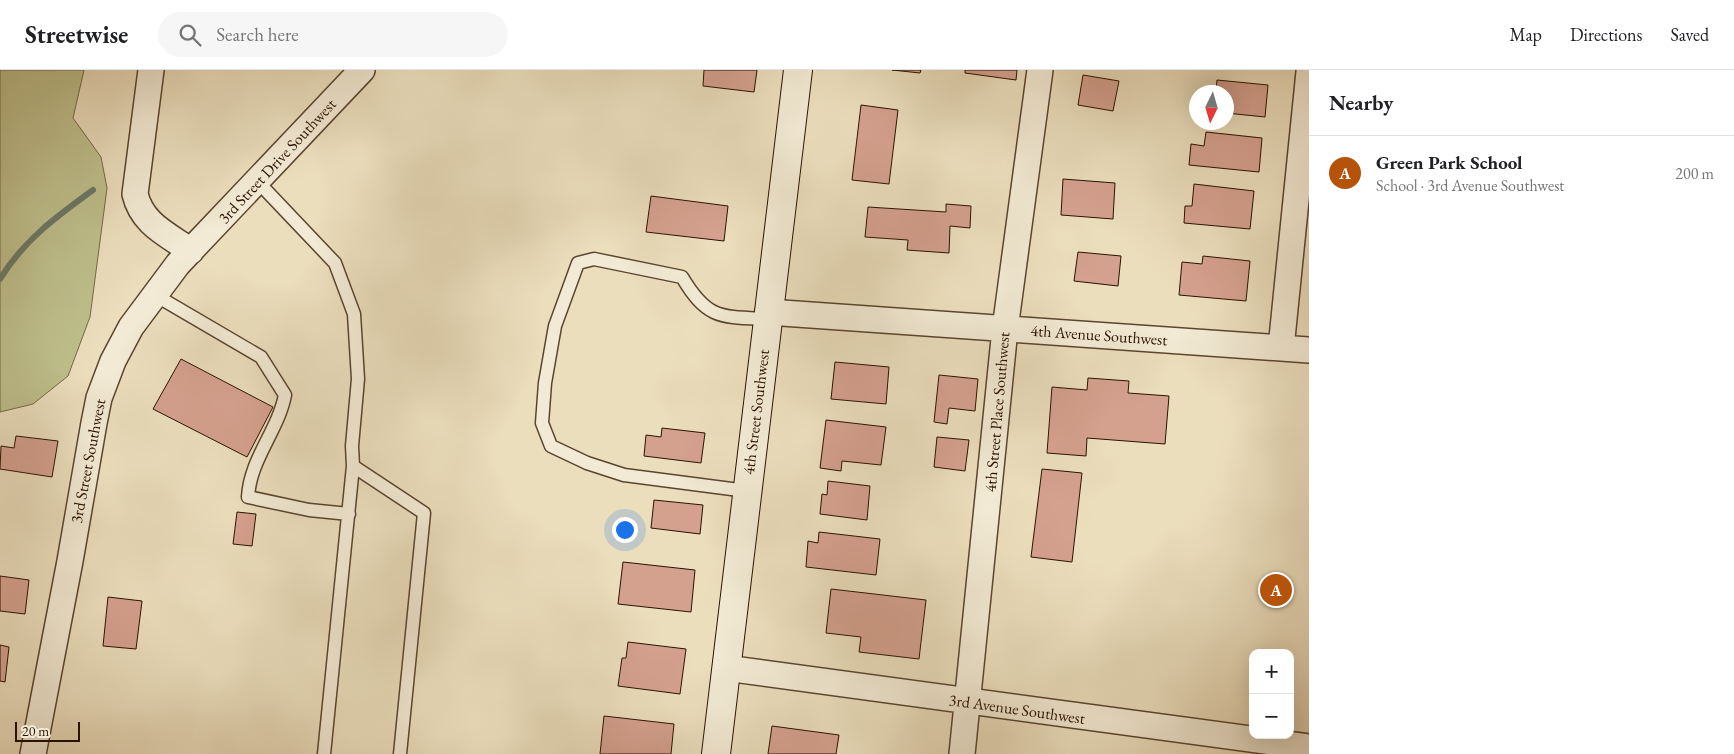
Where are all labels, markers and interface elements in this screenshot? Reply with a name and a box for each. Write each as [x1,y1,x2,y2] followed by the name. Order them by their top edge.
[158,12,508,57] search box
[25,19,128,50] text: Streetwise
[176,21,204,49] icon: search
[216,22,299,47] text: Search here
[1510,23,1542,46] text: Map
[1570,23,1642,46] text: Directions
[1670,23,1709,46] text: Saved
[1189,85,1234,130] north arrow
[1329,89,1393,116] text: Nearby
[213,94,341,228] street label: 3rd Street Drive Southwest
[1376,150,1522,175] text: Green Park School
[1339,163,1351,184] text: A
[1675,163,1714,184] text: 200 m
[1376,175,1564,196] text: School · 3rd Avenue Southwest
[1030,320,1168,350] street label: 4th Avenue Southwest
[980,331,1014,493] street label: 4th Street Place Southwest
[738,348,774,476] street label: 4th Street Southwest
[66,397,110,525] street label: 3rd Street Southwest
[612,517,638,543] your location
[1260,571,1292,609] pin: A
[1249,649,1294,739] map controls
[1249,649,1294,694] button: +
[948,689,1086,729] street label: 3rd Avenue Southwest
[1249,694,1294,739] button: −
[15,719,80,742] scale bar
[22,722,49,740] text: 20 m

